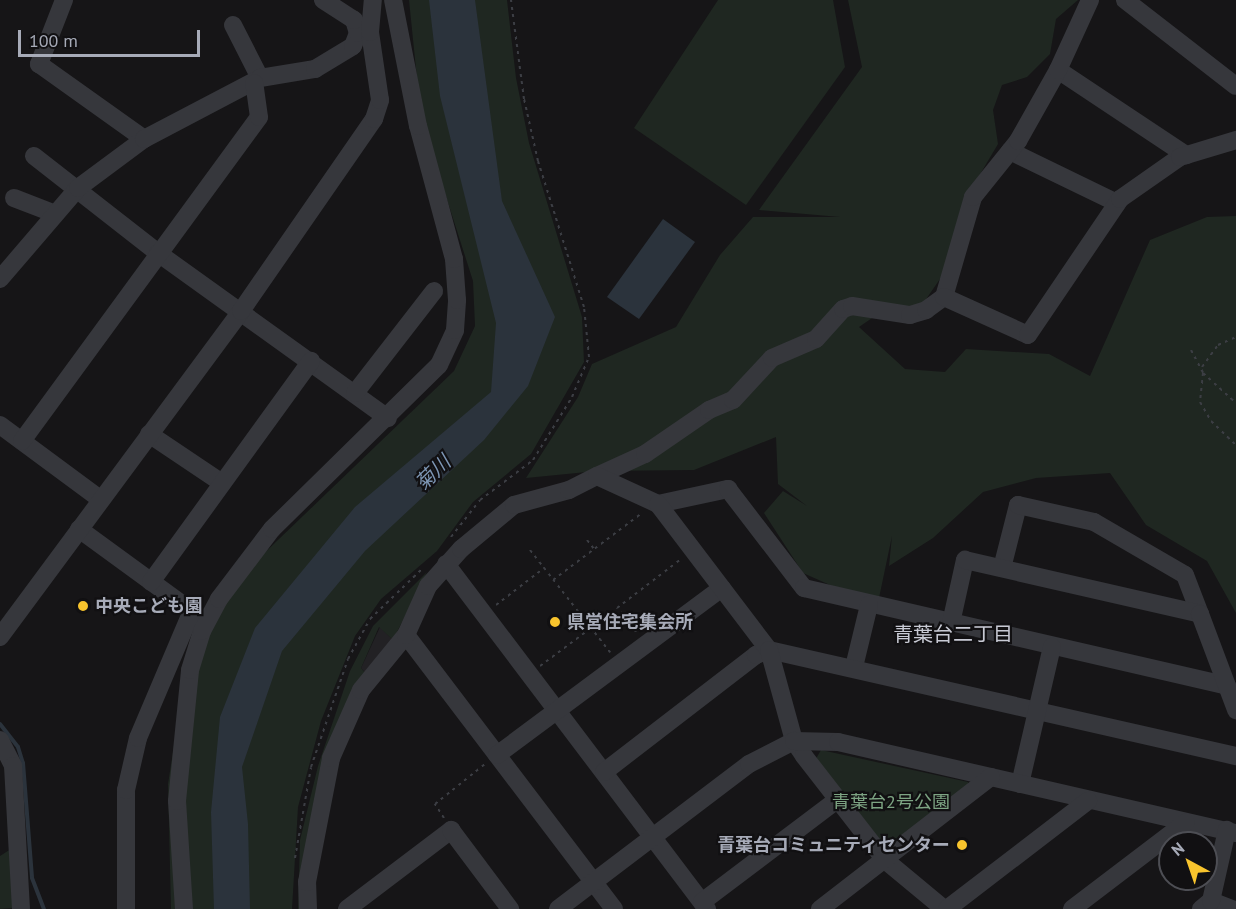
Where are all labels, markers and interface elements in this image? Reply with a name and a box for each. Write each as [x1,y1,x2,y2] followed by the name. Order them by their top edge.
[21,18,202,56] scale bar
[29,29,78,52] text: 100 m
[410,450,456,496] water label: 菊川
[95,595,203,617] place label: 中央こども園
[76,599,90,613] marker: 中央こども園
[567,611,693,633] place label: 県営住宅集会所
[548,615,562,629] marker: 県営住宅集会所
[893,622,1013,646] district label: 青葉台二丁目
[832,791,950,813] park label: 青葉台2号公園
[1158,831,1218,891] north arrow
[716,834,950,856] place label: 青葉台コミュニティセンター
[955,838,969,852] marker: 青葉台コミュニティセンター
[1167,838,1188,860] text: N

